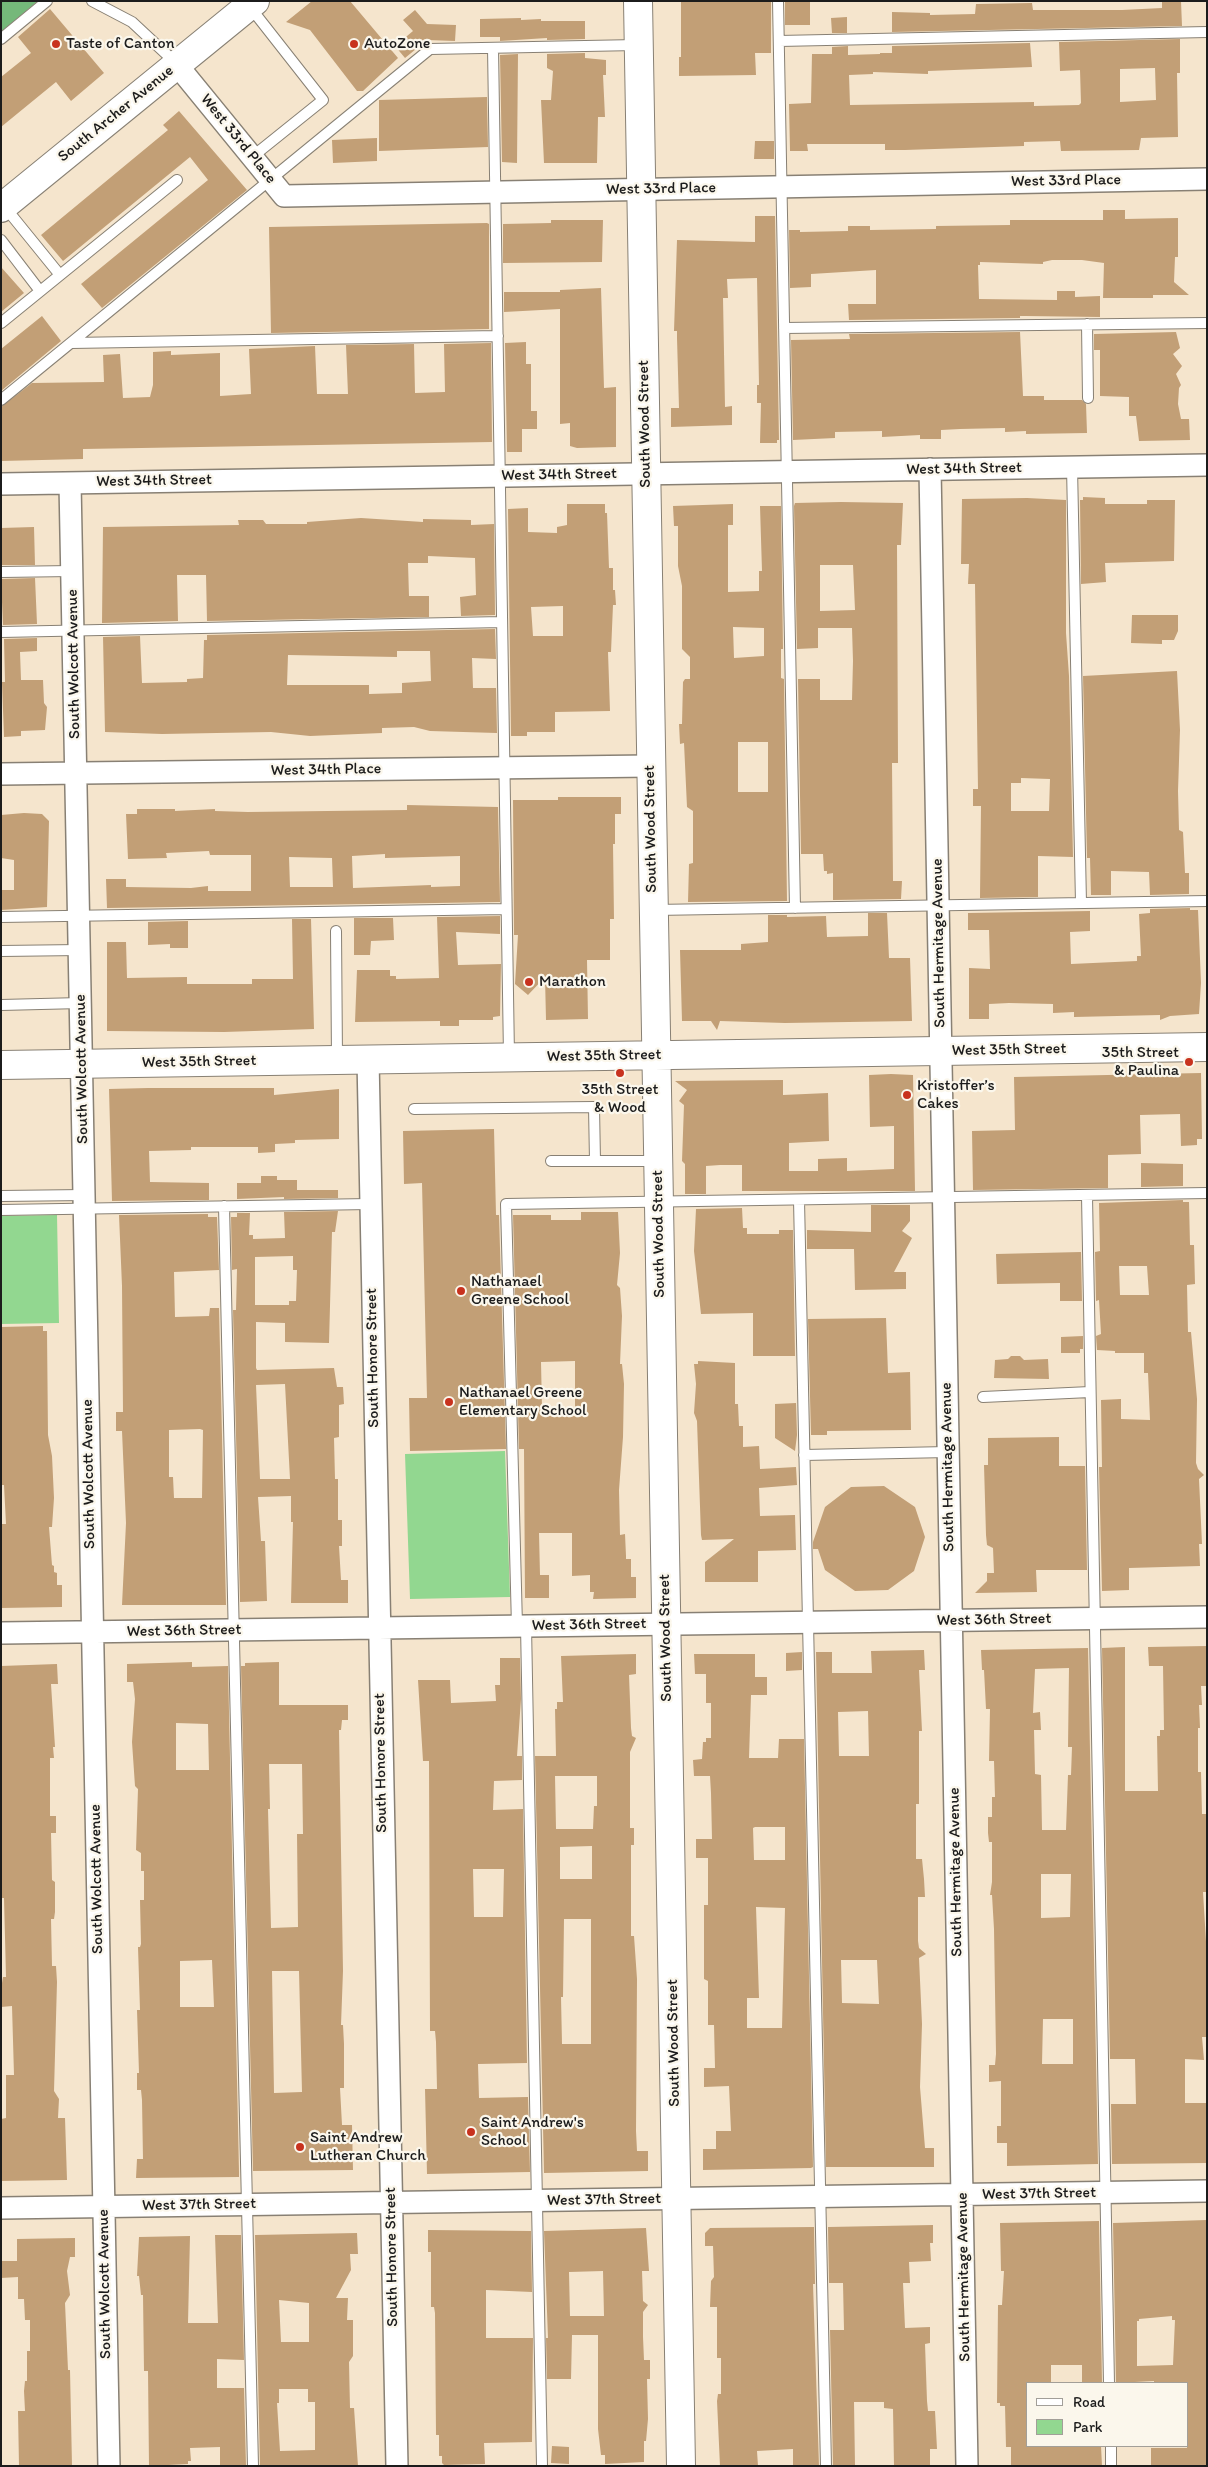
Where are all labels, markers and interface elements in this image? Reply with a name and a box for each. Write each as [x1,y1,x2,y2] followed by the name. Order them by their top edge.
[66,34,175,54] place label: Taste of Canton
[364,34,430,54] place label: AutoZone
[50,38,62,50] marker: Taste of Canton
[348,38,360,50] marker: AutoZone
[54,61,178,167] street label: South Archer Avenue
[196,90,280,188] street label: West 33rd Place
[1011,170,1121,192] street label: West 33rd Place
[606,178,716,200] street label: West 33rd Place
[634,360,656,488] street label: South Wood Street
[906,458,1022,480] street label: West 34th Street
[501,464,617,486] street label: West 34th Street
[96,470,212,492] street label: West 34th Street
[63,589,85,739] street label: South Wolcott Avenue
[271,759,381,781] street label: West 34th Place
[640,765,662,893] street label: South Wood Street
[928,858,950,1028] street label: South Hermitage Avenue
[539,972,606,992] place label: Marathon
[523,976,535,988] marker: Marathon
[71,994,93,1144] street label: South Wolcott Avenue
[952,1039,1066,1061] street label: West 35th Street
[1102,1043,1179,1081] place label: 35th Street & Paulina
[547,1045,661,1067] street label: West 35th Street
[142,1051,256,1073] street label: West 35th Street
[1183,1056,1195,1068] marker: 35th Street & Paulina
[614,1067,626,1079] marker: 35th Street & Wood
[917,1076,995,1114] place label: Kristoffer’s Cakes
[581,1080,659,1118] place label: 35th Street & Wood
[901,1089,913,1101] marker: Kristoffer’s Cakes
[648,1170,670,1298] street label: South Wood Street
[471,1272,569,1310] place label: Nathanael Greene School
[455,1285,467,1297] marker: Nathanael Greene School
[362,1288,384,1428] street label: South Honore Street
[937,1382,959,1552] street label: South Hermitage Avenue
[459,1383,587,1421] place label: Nathanael Greene Elementary School
[443,1396,455,1408] marker: Nathanael Greene Elementary School
[78,1399,100,1549] street label: South Wolcott Avenue
[655,1574,677,1702] street label: South Wood Street
[936,1609,1052,1631] street label: West 36th Street
[531,1614,647,1636] street label: West 36th Street
[126,1620,242,1642] street label: West 36th Street
[370,1693,392,1833] street label: South Honore Street
[945,1787,967,1957] street label: South Hermitage Avenue
[86,1804,108,1954] street label: South Wolcott Avenue
[663,1979,685,2107] street label: South Wood Street
[481,2113,584,2151] place label: Saint Andrew's School
[465,2126,477,2138] marker: Saint Andrew's School
[310,2128,426,2166] place label: Saint Andrew Lutheran Church
[294,2141,306,2153] marker: Saint Andrew Lutheran Church
[982,2183,1096,2205] street label: West 37th Street
[381,2187,403,2327] street label: South Honore Street
[547,2189,661,2211] street label: West 37th Street
[953,2192,975,2362] street label: South Hermitage Avenue
[142,2194,256,2216] street label: West 37th Street
[94,2209,116,2359] street label: South Wolcott Avenue
[1026,2382,1188,2447] legend
[1073,2393,1105,2411] text: Road
[1073,2418,1103,2436] text: Park

